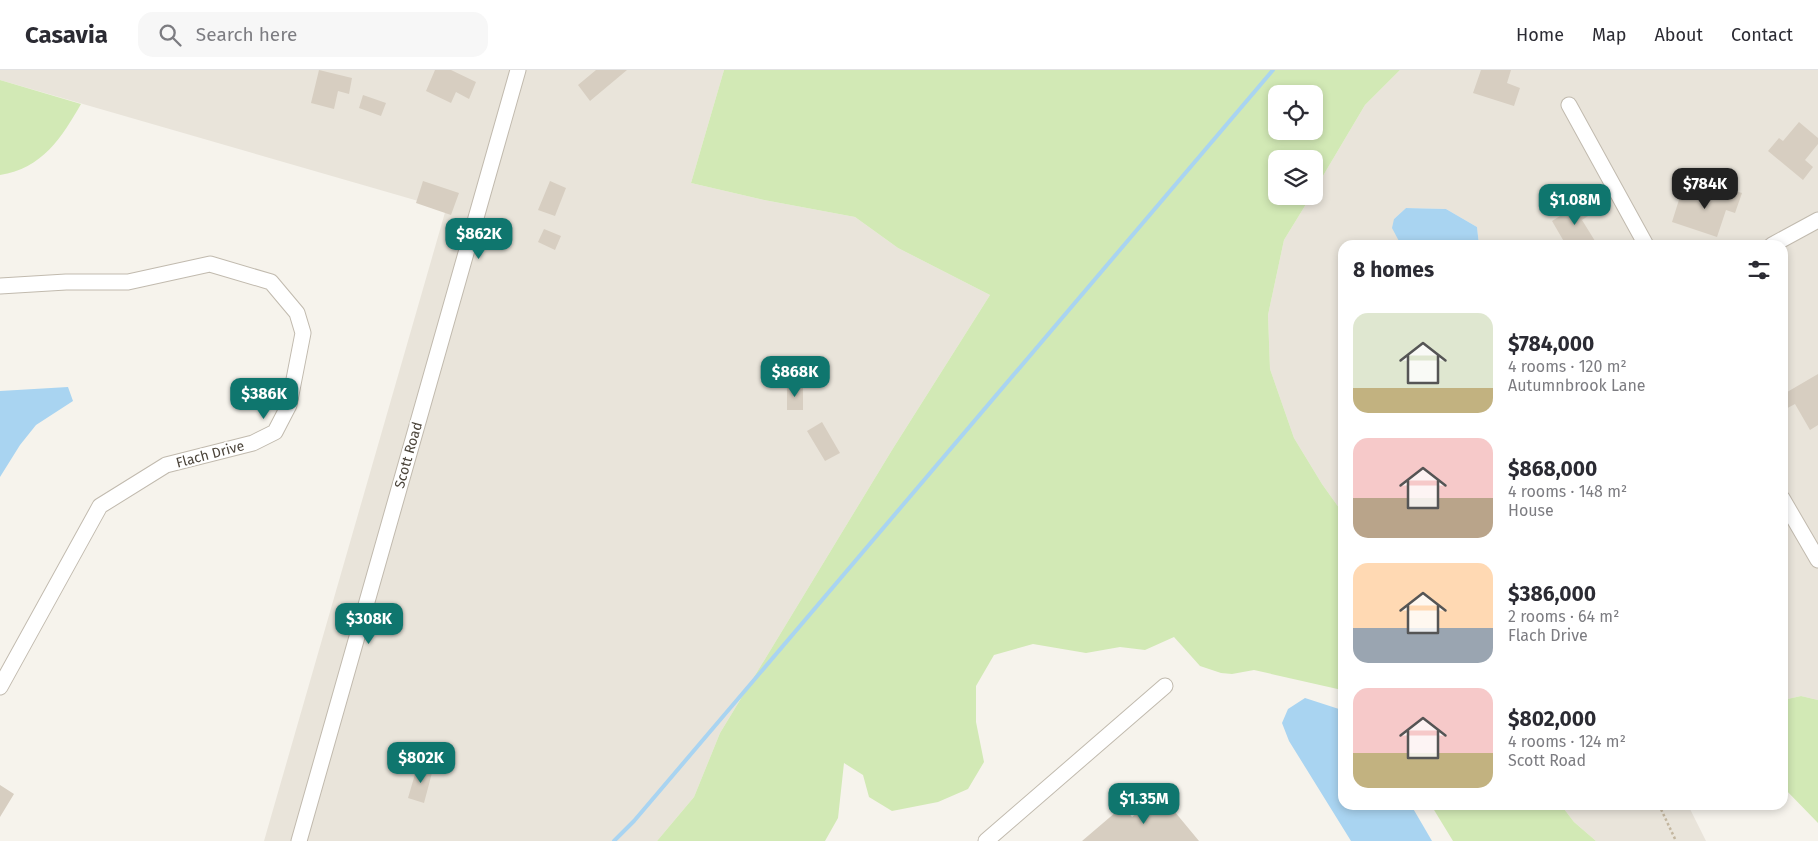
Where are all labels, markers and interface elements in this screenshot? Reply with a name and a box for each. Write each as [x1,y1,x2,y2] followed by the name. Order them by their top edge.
[138,12,488,57] search box
[25,21,108,49] text: Casavia
[156,21,184,49] icon: search
[196,23,297,46] text: Search here
[1516,24,1564,46] text: Home
[1592,24,1626,46] text: Map
[1654,24,1703,46] text: About
[1731,24,1793,46] text: Contact
[1268,85,1323,205] map controls
[1268,85,1323,140] button: locate
[1268,150,1323,205] button: layers
[1670,168,1740,210] pin: $784K
[1683,174,1727,193] text: $784K
[1534,184,1616,226] pin: $1.08M
[1550,190,1600,209] text: $1.08M
[444,218,514,260] pin: $862K
[456,224,502,243] text: $862K
[1745,256,1773,284] icon: filters
[1353,257,1434,283] text: 8 homes
[1508,331,1594,357] text: $784,000
[1393,333,1453,393] icon: home
[760,356,830,398] pin: $868K
[1508,357,1627,376] text: 4 rooms · 120 m²
[772,362,818,381] text: $868K
[1508,376,1646,395] text: Autumnbrook Lane
[229,378,299,420] pin: $386K
[241,384,287,403] text: $386K
[391,420,426,490] street label: Scott Road
[174,437,246,472] street label: Flach Drive
[1508,456,1597,482] text: $868,000
[1393,458,1453,518] icon: home
[1508,482,1627,501] text: 4 rooms · 148 m²
[1508,501,1554,520] text: House
[1508,581,1596,607] text: $386,000
[1393,583,1453,643] icon: home
[334,602,404,645] pin: $308K
[1508,607,1619,626] text: 2 rooms · 64 m²
[346,609,392,628] text: $308K
[1508,626,1588,645] text: Flach Drive
[1508,706,1596,732] text: $802,000
[1393,708,1453,768] icon: home
[1508,732,1626,751] text: 4 rooms · 124 m²
[386,742,456,784] pin: $802K
[398,748,444,767] text: $802K
[1508,751,1586,770] text: Scott Road
[1103,782,1185,825] pin: $1.35M
[1119,789,1169,808] text: $1.35M

